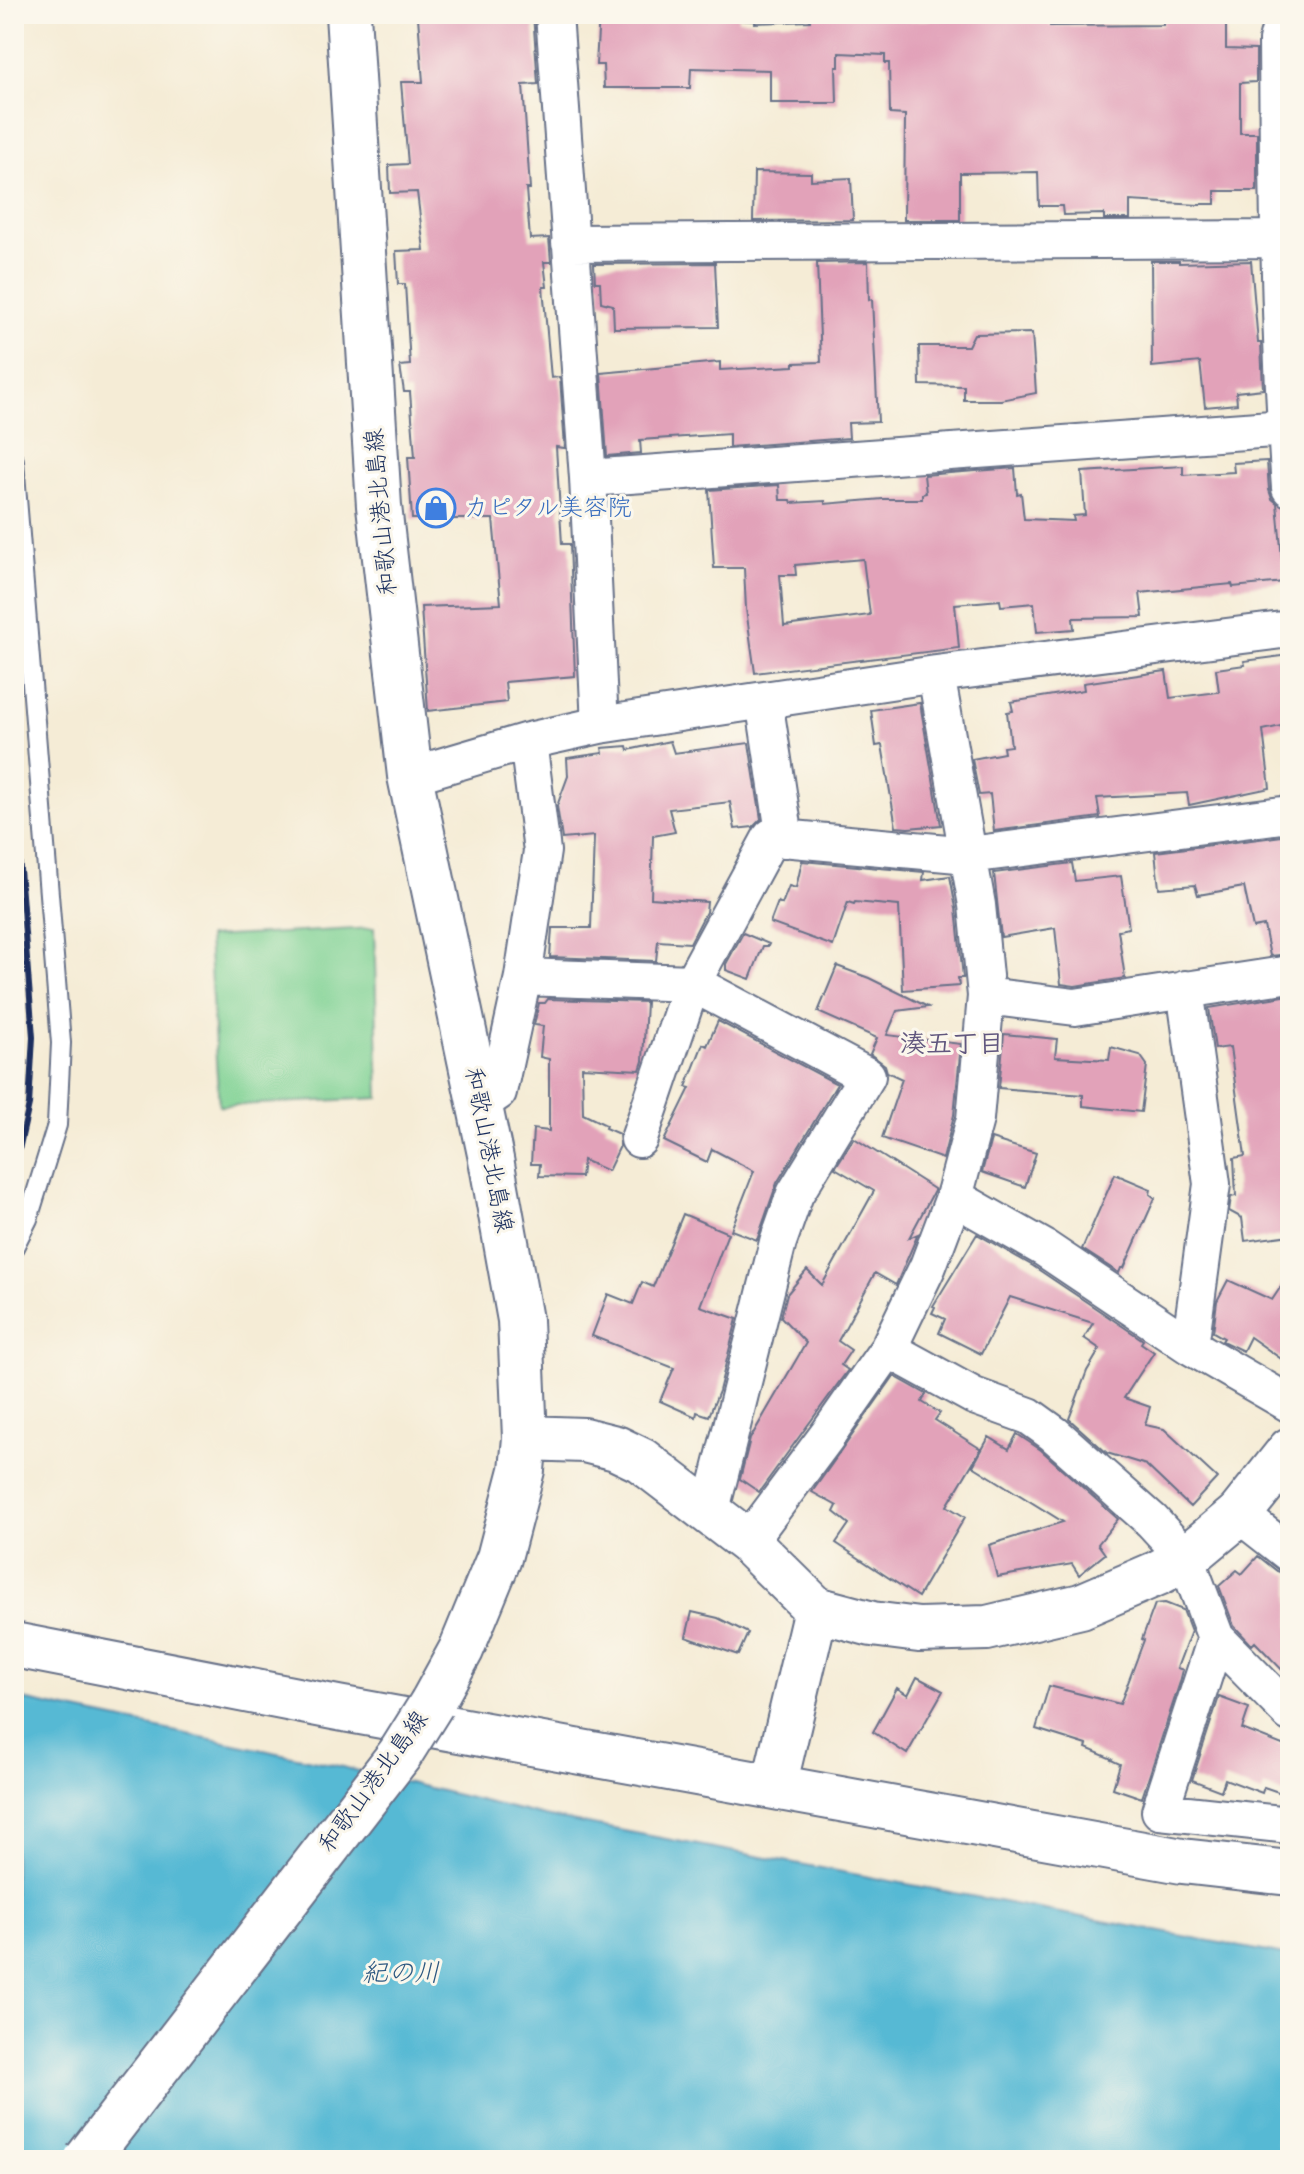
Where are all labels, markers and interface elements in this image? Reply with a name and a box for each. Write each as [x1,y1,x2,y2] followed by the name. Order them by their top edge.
[359,427,405,597] street label: 和歌山港北島線
[415,487,457,529] shop icon: カピタル美容院
[464,493,632,524] place label: カピタル美容院
[900,1028,1004,1062] district label: 湊五丁目
[457,1065,519,1235] street label: 和歌山港北島線
[312,1705,436,1859] street label: 和歌山港北島線
[362,1957,440,1991] water label: 紀の川

